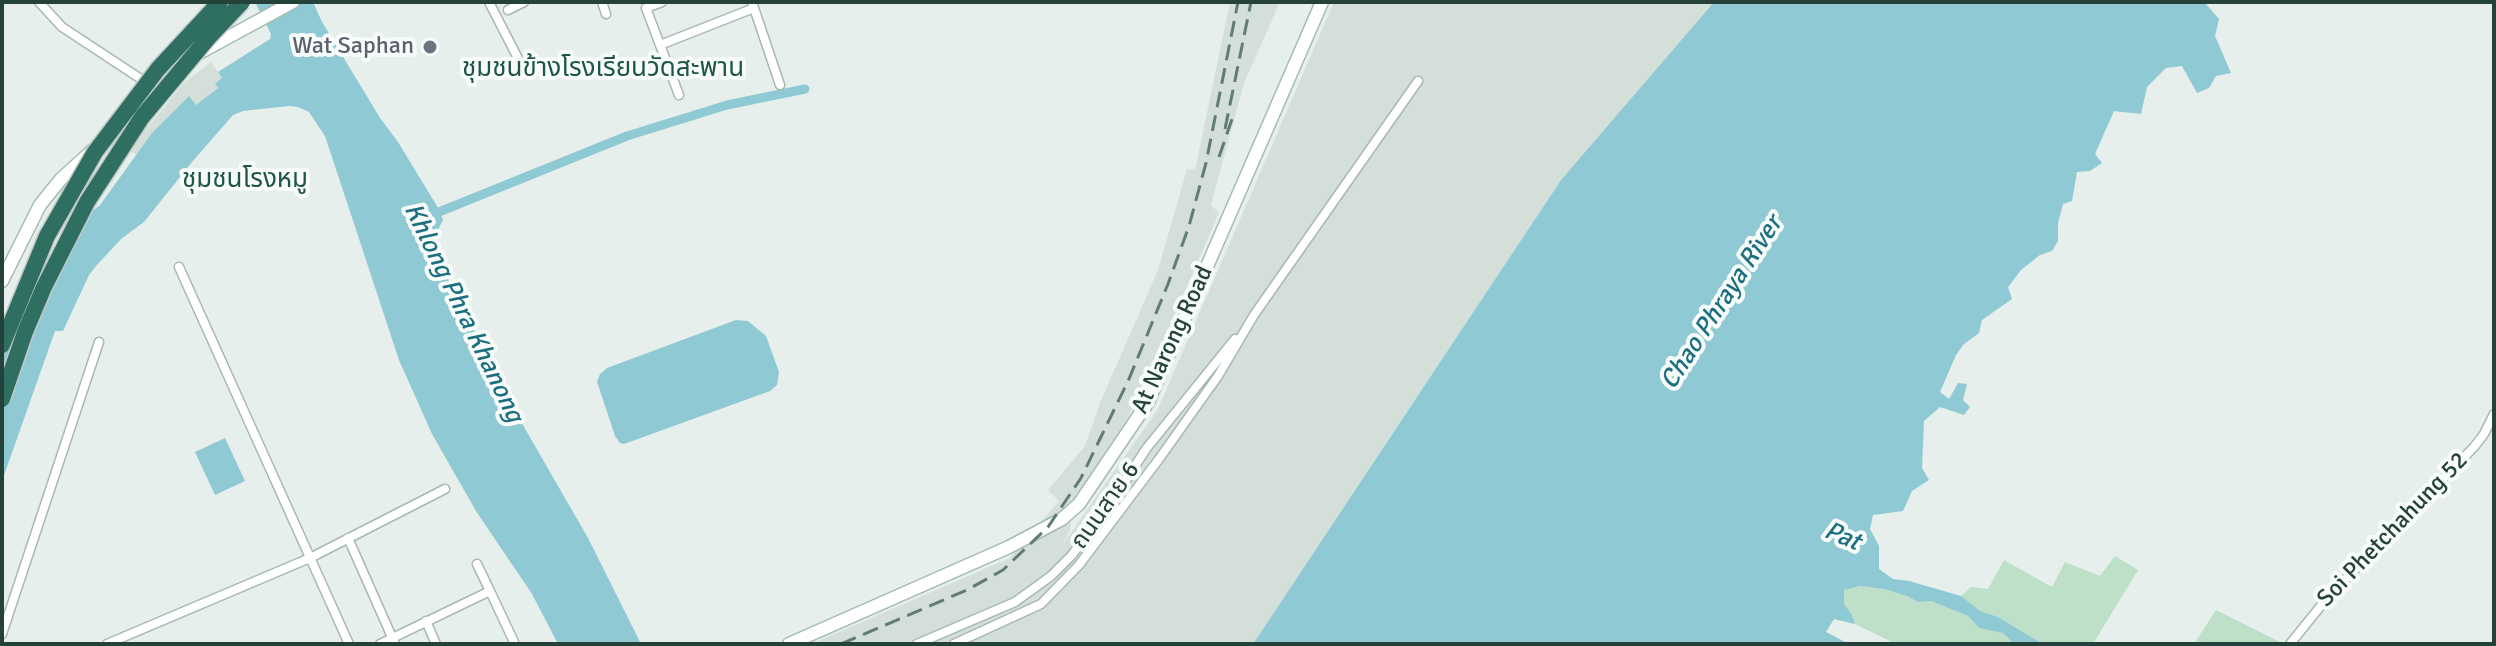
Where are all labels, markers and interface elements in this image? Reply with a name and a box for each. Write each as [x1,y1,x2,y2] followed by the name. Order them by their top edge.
[292,33,414,61] place label: Wat Saphan
[421,38,439,56] marker: Wat Saphan
[462,53,744,85] district label: ชุมชนข้างโรงเรียนวัดสะพาน
[182,164,308,196] district label: ชุมชนโรงหมู
[396,198,530,428] water label: Khlong Phra Khanong
[1654,210,1790,396] water label: Chao Phraya River
[1126,262,1220,418] street label: At Narong Road
[2312,447,2474,613] street label: Soi Phetchahung 52
[1066,457,1146,555] street label: ถนนสาย 6
[1819,516,1865,558] water label: Pat

